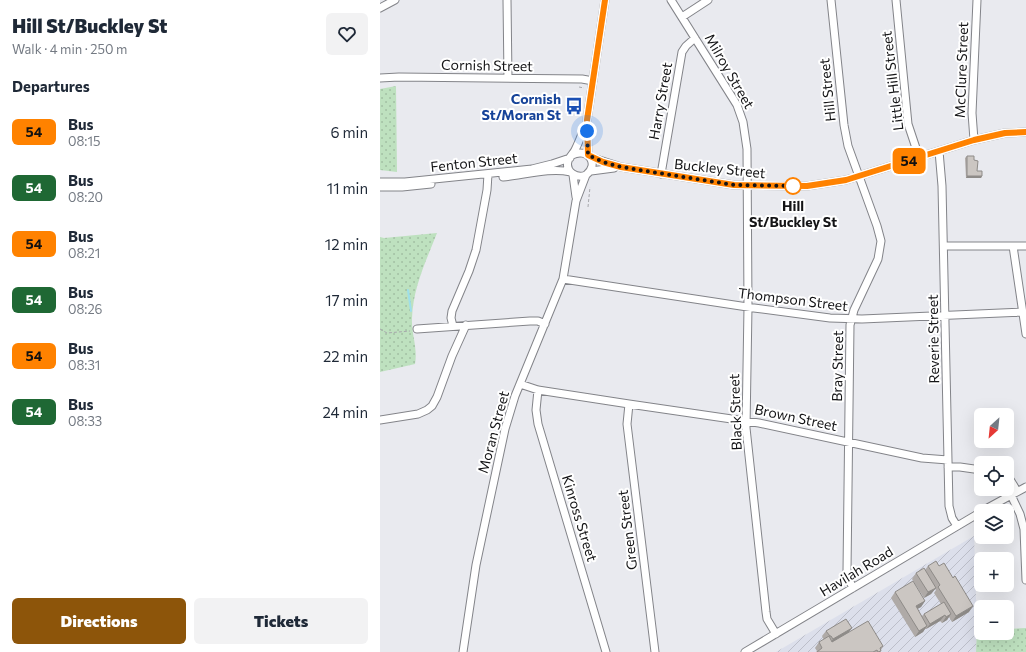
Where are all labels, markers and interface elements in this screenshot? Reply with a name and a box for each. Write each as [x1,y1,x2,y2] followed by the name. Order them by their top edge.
[326,13,368,55] button: heart
[12,14,167,37] text: Hill St/Buckley St
[951,21,971,118] street label: McClure Street
[877,30,907,132] street label: Little Hill Street
[702,31,758,112] street label: Milroy Street
[12,41,127,57] text: Walk · 4 min · 250 m
[441,56,533,74] street label: Cornish Street
[815,57,839,122] street label: Hill Street
[645,61,675,141] street label: Harry Street
[12,77,90,95] text: Departures
[482,90,561,123] place label: Cornish St/Moran St
[564,96,584,116] bus stop icon: Cornish St/Moran St
[68,115,93,133] text: Bus
[577,121,597,141] your location
[26,123,42,140] text: 54
[330,123,368,141] text: 6 min
[68,133,100,149] text: 08:15
[891,148,927,174] line badge: 54
[430,149,519,175] street label: Fenton Street
[901,152,917,169] text: 54
[674,155,767,181] street label: Buckley Street
[68,171,93,189] text: Bus
[784,177,802,195] marker: Hill St/Buckley St
[26,179,42,196] text: 54
[327,179,368,197] text: 11 min
[68,189,103,205] text: 08:20
[749,197,837,230] place label: Hill St/Buckley St
[68,227,93,245] text: Bus
[26,235,42,252] text: 54
[325,235,368,253] text: 12 min
[68,245,100,261] text: 08:21
[68,283,93,301] text: Bus
[737,284,849,314] street label: Thompson Street
[26,291,42,308] text: 54
[325,291,368,309] text: 17 min
[924,294,942,384] street label: Reverie Street
[68,301,103,317] text: 08:26
[828,330,846,402] street label: Bray Street
[68,339,93,357] text: Bus
[26,347,42,364] text: 54
[323,347,368,365] text: 22 min
[68,357,100,373] text: 08:31
[725,373,745,451] street label: Black Street
[474,389,512,475] street label: Moran Street
[68,395,93,413] text: Bus
[753,400,839,434] street label: Brown Street
[26,403,42,420] text: 54
[323,403,368,421] text: 24 min
[974,408,1014,448] north arrow
[974,408,1014,640] map controls
[68,413,102,429] text: 08:33
[974,456,1014,496] button: locate
[559,473,601,564] street label: Kinross Street
[614,489,640,571] street label: Green Street
[974,504,1014,544] button: layers
[816,542,896,600] street label: Havilah Road
[974,552,1014,592] button: +
[12,598,186,644] button: Directions
[194,598,368,644] button: Tickets
[974,600,1014,640] button: −

